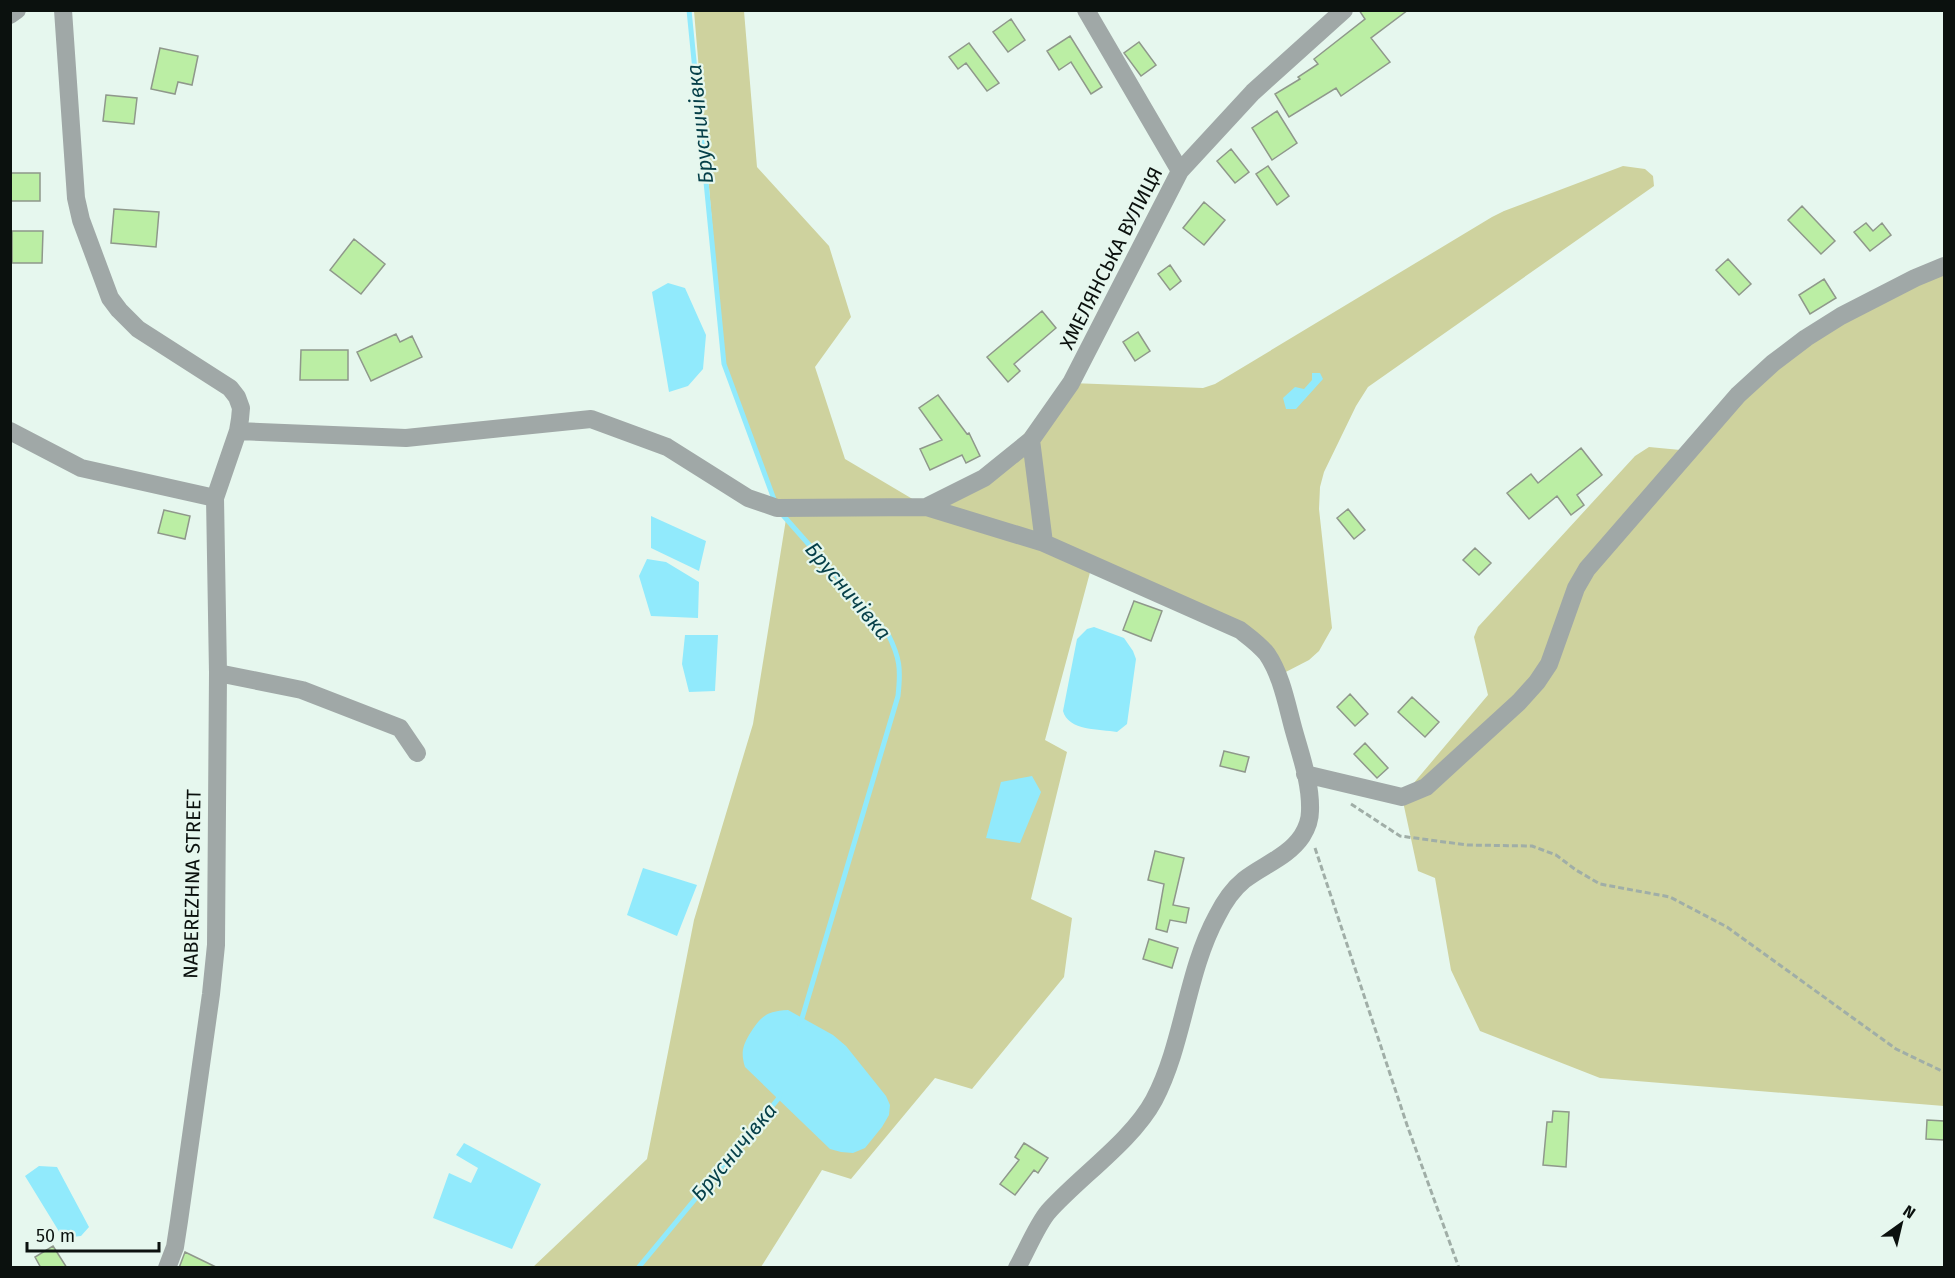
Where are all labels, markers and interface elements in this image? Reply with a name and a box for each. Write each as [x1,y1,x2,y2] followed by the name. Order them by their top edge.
[681,63,719,185] water label: Брусничівка
[1055,163,1167,353] street label: ХМЕЛЯНСЬКА ВУЛИЦЯ
[799,537,897,645] water label: Брусничівка
[178,788,206,979] street label: NABEREZHNA STREET
[685,1098,783,1206] water label: Брусничівка
[1871,1194,1931,1254] north arrow
[1899,1201,1919,1223] text: N
[27,1215,159,1253] scale bar
[36,1225,75,1247] text: 50 m

